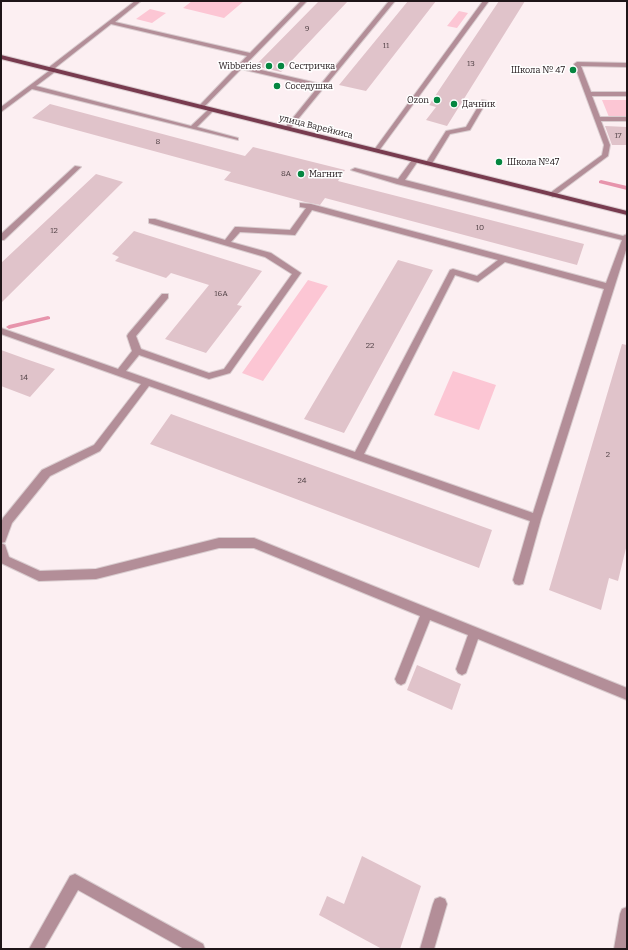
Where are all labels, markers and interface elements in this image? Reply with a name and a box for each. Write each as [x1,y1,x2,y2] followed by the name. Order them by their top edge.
[305,24,309,34] house number: 9
[383,41,389,51] house number: 11
[467,59,475,69] house number: 13
[218,61,261,71] place label: Wibberies
[264,61,274,71] marker: Wibberies
[276,61,286,71] marker: Сестричка
[289,61,335,71] place label: Сестричка
[511,65,565,75] place label: Школа № 47
[568,65,578,75] marker: Школа № 47
[272,81,282,91] marker: Соседушка
[285,81,333,91] place label: Соседушка
[407,95,429,105] place label: Ozon
[432,95,442,105] marker: Ozon
[449,99,459,109] marker: Дачник
[462,99,495,109] place label: Дачник
[278,113,354,141] street label: улица Варейкиса
[614,131,622,141] house number: 17
[156,137,160,147] house number: 8
[494,157,504,167] marker: Школа №47
[507,157,559,167] place label: Школа №47
[281,169,291,179] house number: 8А
[296,169,306,179] marker: Магнит
[309,169,342,179] place label: Магнит
[476,223,484,233] house number: 10
[50,226,58,236] house number: 12
[214,289,228,299] house number: 16А
[366,341,374,351] house number: 22
[20,373,28,383] house number: 14
[606,450,610,460] house number: 2
[297,476,307,486] house number: 24

